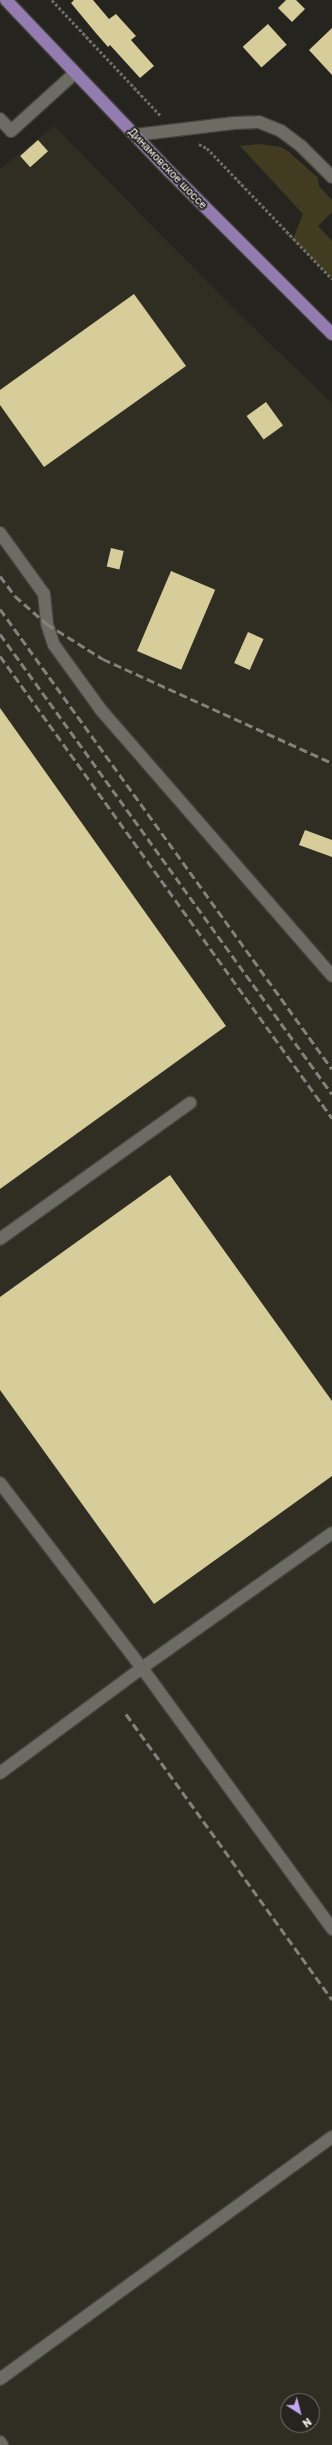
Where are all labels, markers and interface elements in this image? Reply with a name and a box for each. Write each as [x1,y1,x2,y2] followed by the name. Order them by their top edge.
[125,126,209,212] street label: Динамовское шоссе
[280,2393,320,2433] north arrow
[300,2415,314,2430] text: N

